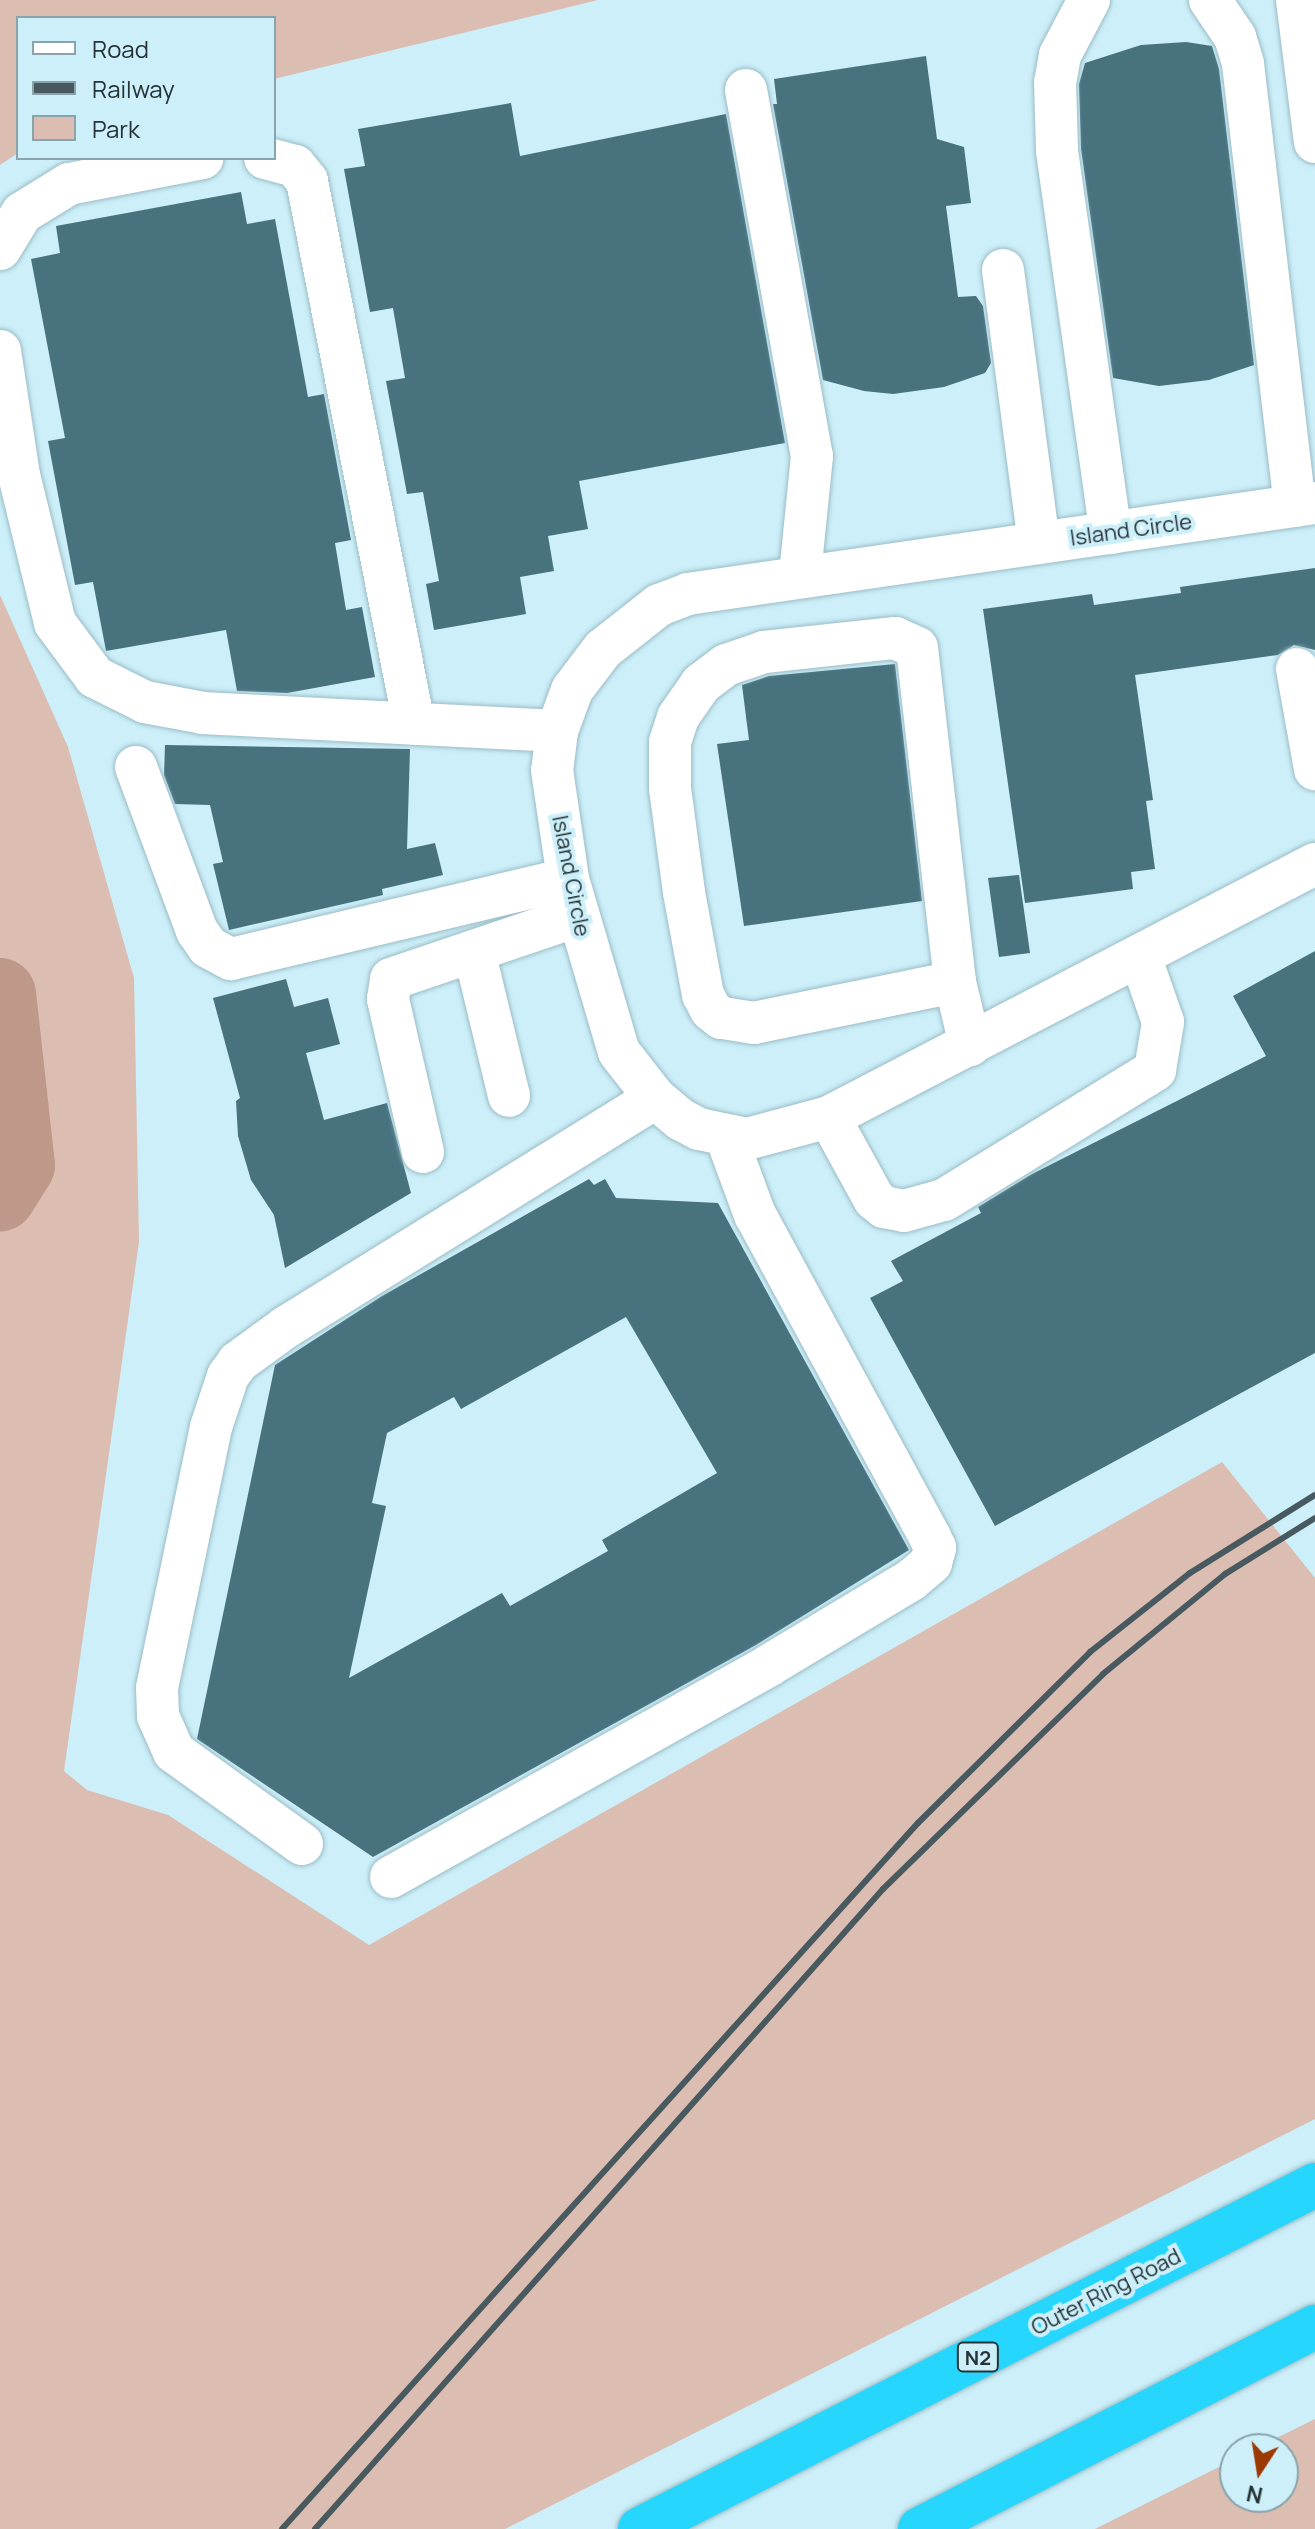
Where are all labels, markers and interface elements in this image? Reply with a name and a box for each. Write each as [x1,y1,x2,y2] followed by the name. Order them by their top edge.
[16,16,276,160] legend
[92,32,149,65] text: Road
[92,72,175,105] text: Railway
[92,112,140,145] text: Park
[1068,508,1194,552] street label: Island Circle
[546,813,596,939] street label: Island Circle
[1027,2243,1185,2341] street label: Outer Ring Road
[956,2341,1000,2373] road number: N2
[1219,2433,1299,2513] north arrow
[1244,2478,1265,2511] text: N

